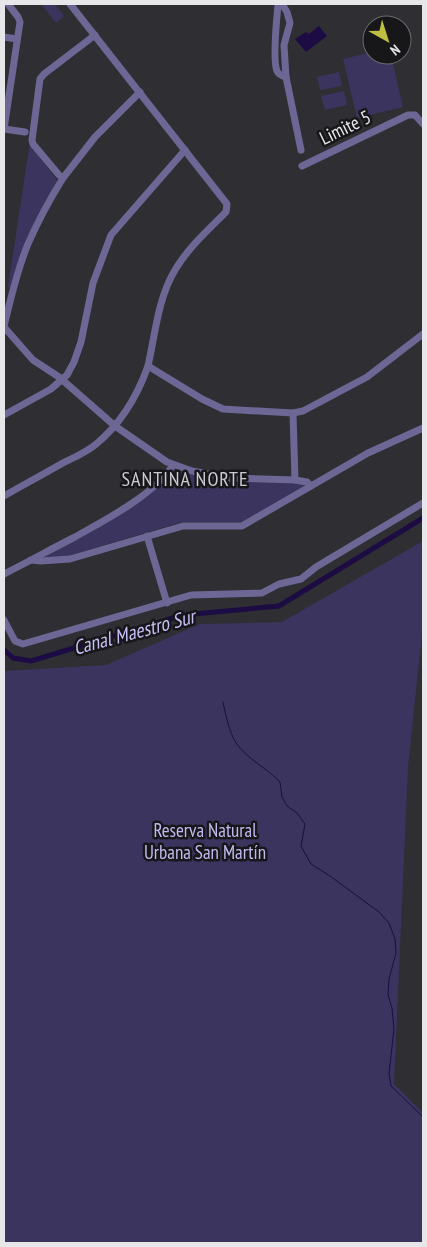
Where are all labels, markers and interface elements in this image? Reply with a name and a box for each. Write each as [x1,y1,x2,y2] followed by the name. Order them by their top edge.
[362,15,412,65] north arrow
[387,41,404,59] text: N
[315,104,375,150] street label: Limite 5
[121,466,249,492] district label: SANTINA NORTE
[70,603,200,661] water label: Canal Maestro Sur
[144,818,266,864] park label: Reserva Natural Urbana San Martín

